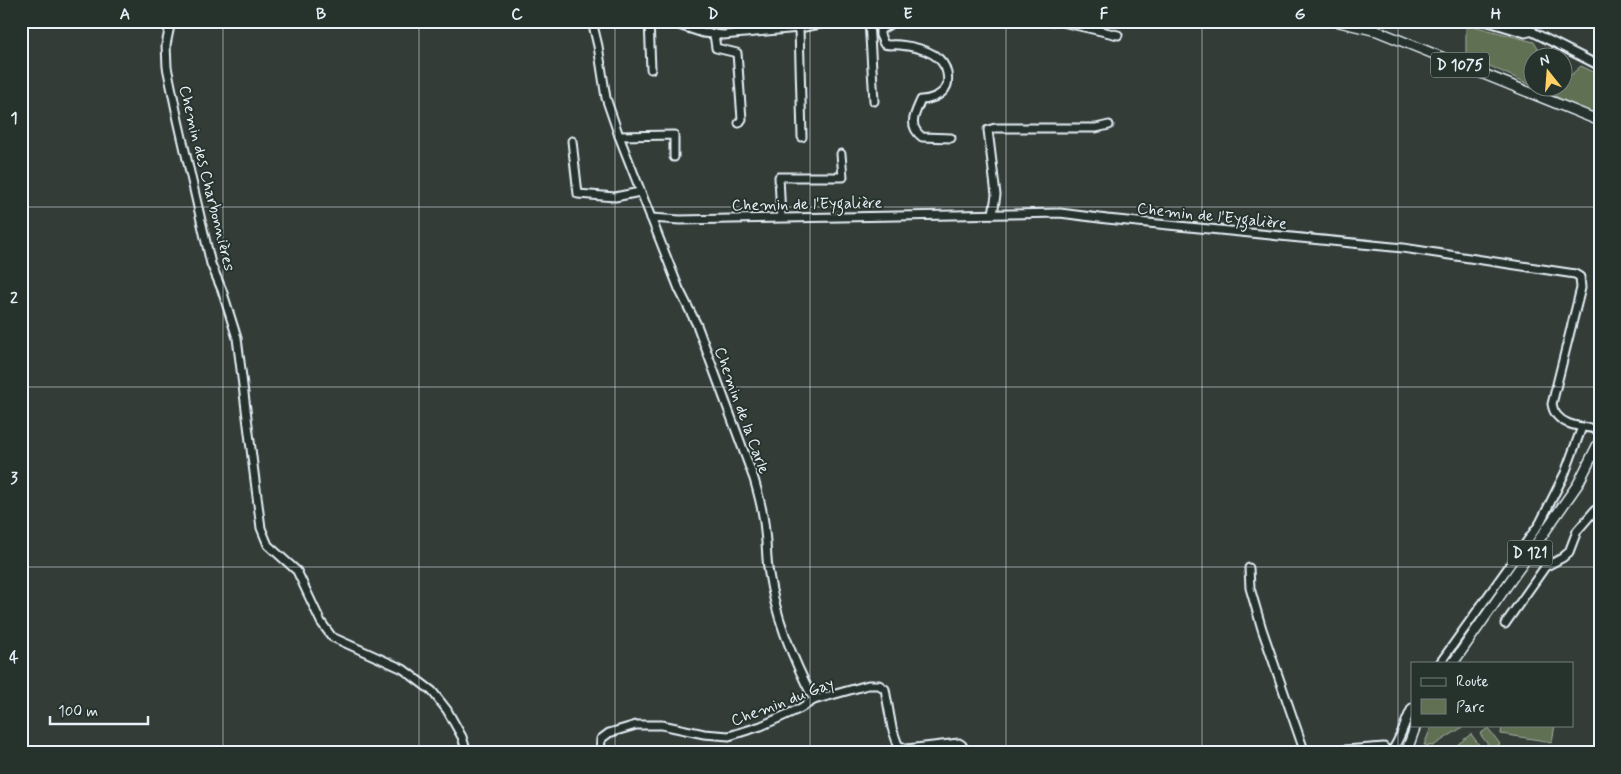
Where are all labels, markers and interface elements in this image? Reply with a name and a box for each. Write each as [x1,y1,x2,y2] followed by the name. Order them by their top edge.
[120,4,130,25] text: A
[316,4,326,25] text: B
[511,4,523,25] text: C
[707,4,719,25] text: D
[903,4,913,25] text: E
[1100,4,1109,25] text: F
[1295,4,1306,25] text: G
[1491,4,1502,25] text: H
[1524,48,1574,98] north arrow
[1537,51,1552,70] text: N
[1431,52,1489,78] road number: D 1075
[173,83,240,273] street label: Chemin des Charbonnières
[10,108,18,129] text: 1
[731,193,883,217] street label: Chemin de l'Eygalière
[1136,198,1288,236] street label: Chemin de l'Eygalière
[10,288,18,309] text: 2
[709,344,774,477] street label: Chemin de la Carle
[10,468,18,489] text: 3
[1508,540,1552,566] road number: D 121
[9,647,19,668] text: 4
[1411,662,1574,726] legend
[1456,672,1489,692] text: Route
[728,673,837,732] street label: Chemin du Gay
[50,694,148,726] scale bar
[1456,698,1484,718] text: Parc
[58,702,98,722] text: 100 m

